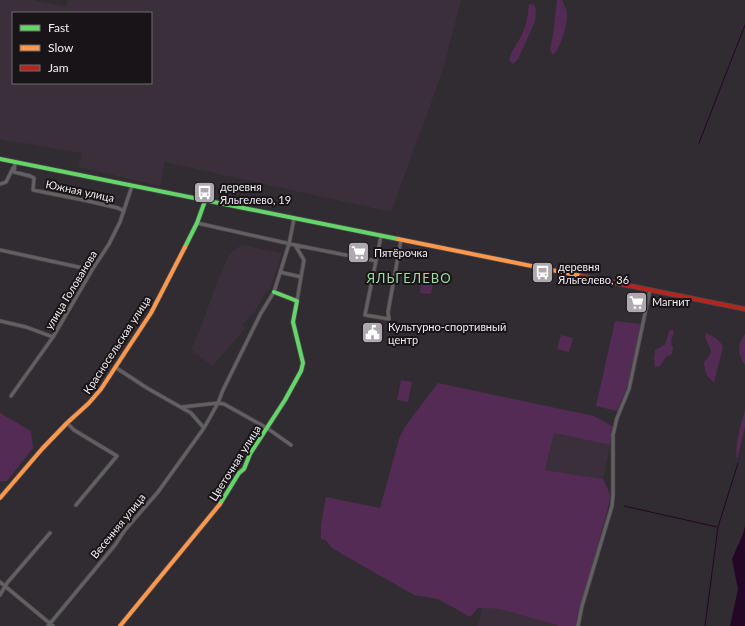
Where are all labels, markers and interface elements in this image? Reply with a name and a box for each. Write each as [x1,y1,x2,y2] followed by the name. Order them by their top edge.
[12,12,152,84] legend
[48,20,70,35] text: Fast
[48,40,74,55] text: Slow
[48,60,69,75] text: Jam
[45,177,116,204] street label: Южная улица
[192,180,218,206] bus stop icon: деревня Яльгелево, 19
[219,180,291,206] place label: деревня Яльгелево, 19
[345,240,371,266] supermarket icon: Пятёрочка
[374,246,428,259] place label: Пятёрочка
[42,248,99,332] street label: улица Голованова
[529,260,555,286] bus stop icon: деревня Яльгелево, 36
[557,260,629,286] place label: деревня Яльгелево, 36
[365,270,452,286] district label: ЯЛЬГЕЛЕВО
[624,289,650,315] supermarket icon: Магнит
[80,293,153,396] street label: Красносельская улица
[652,295,691,308] place label: Магнит
[360,320,386,346] public building icon: Культурно-спортивный центр
[388,320,506,346] place label: Культурно-спортивный центр
[206,422,263,503] street label: Цветочная улица
[87,491,148,561] street label: Весенняя улица

